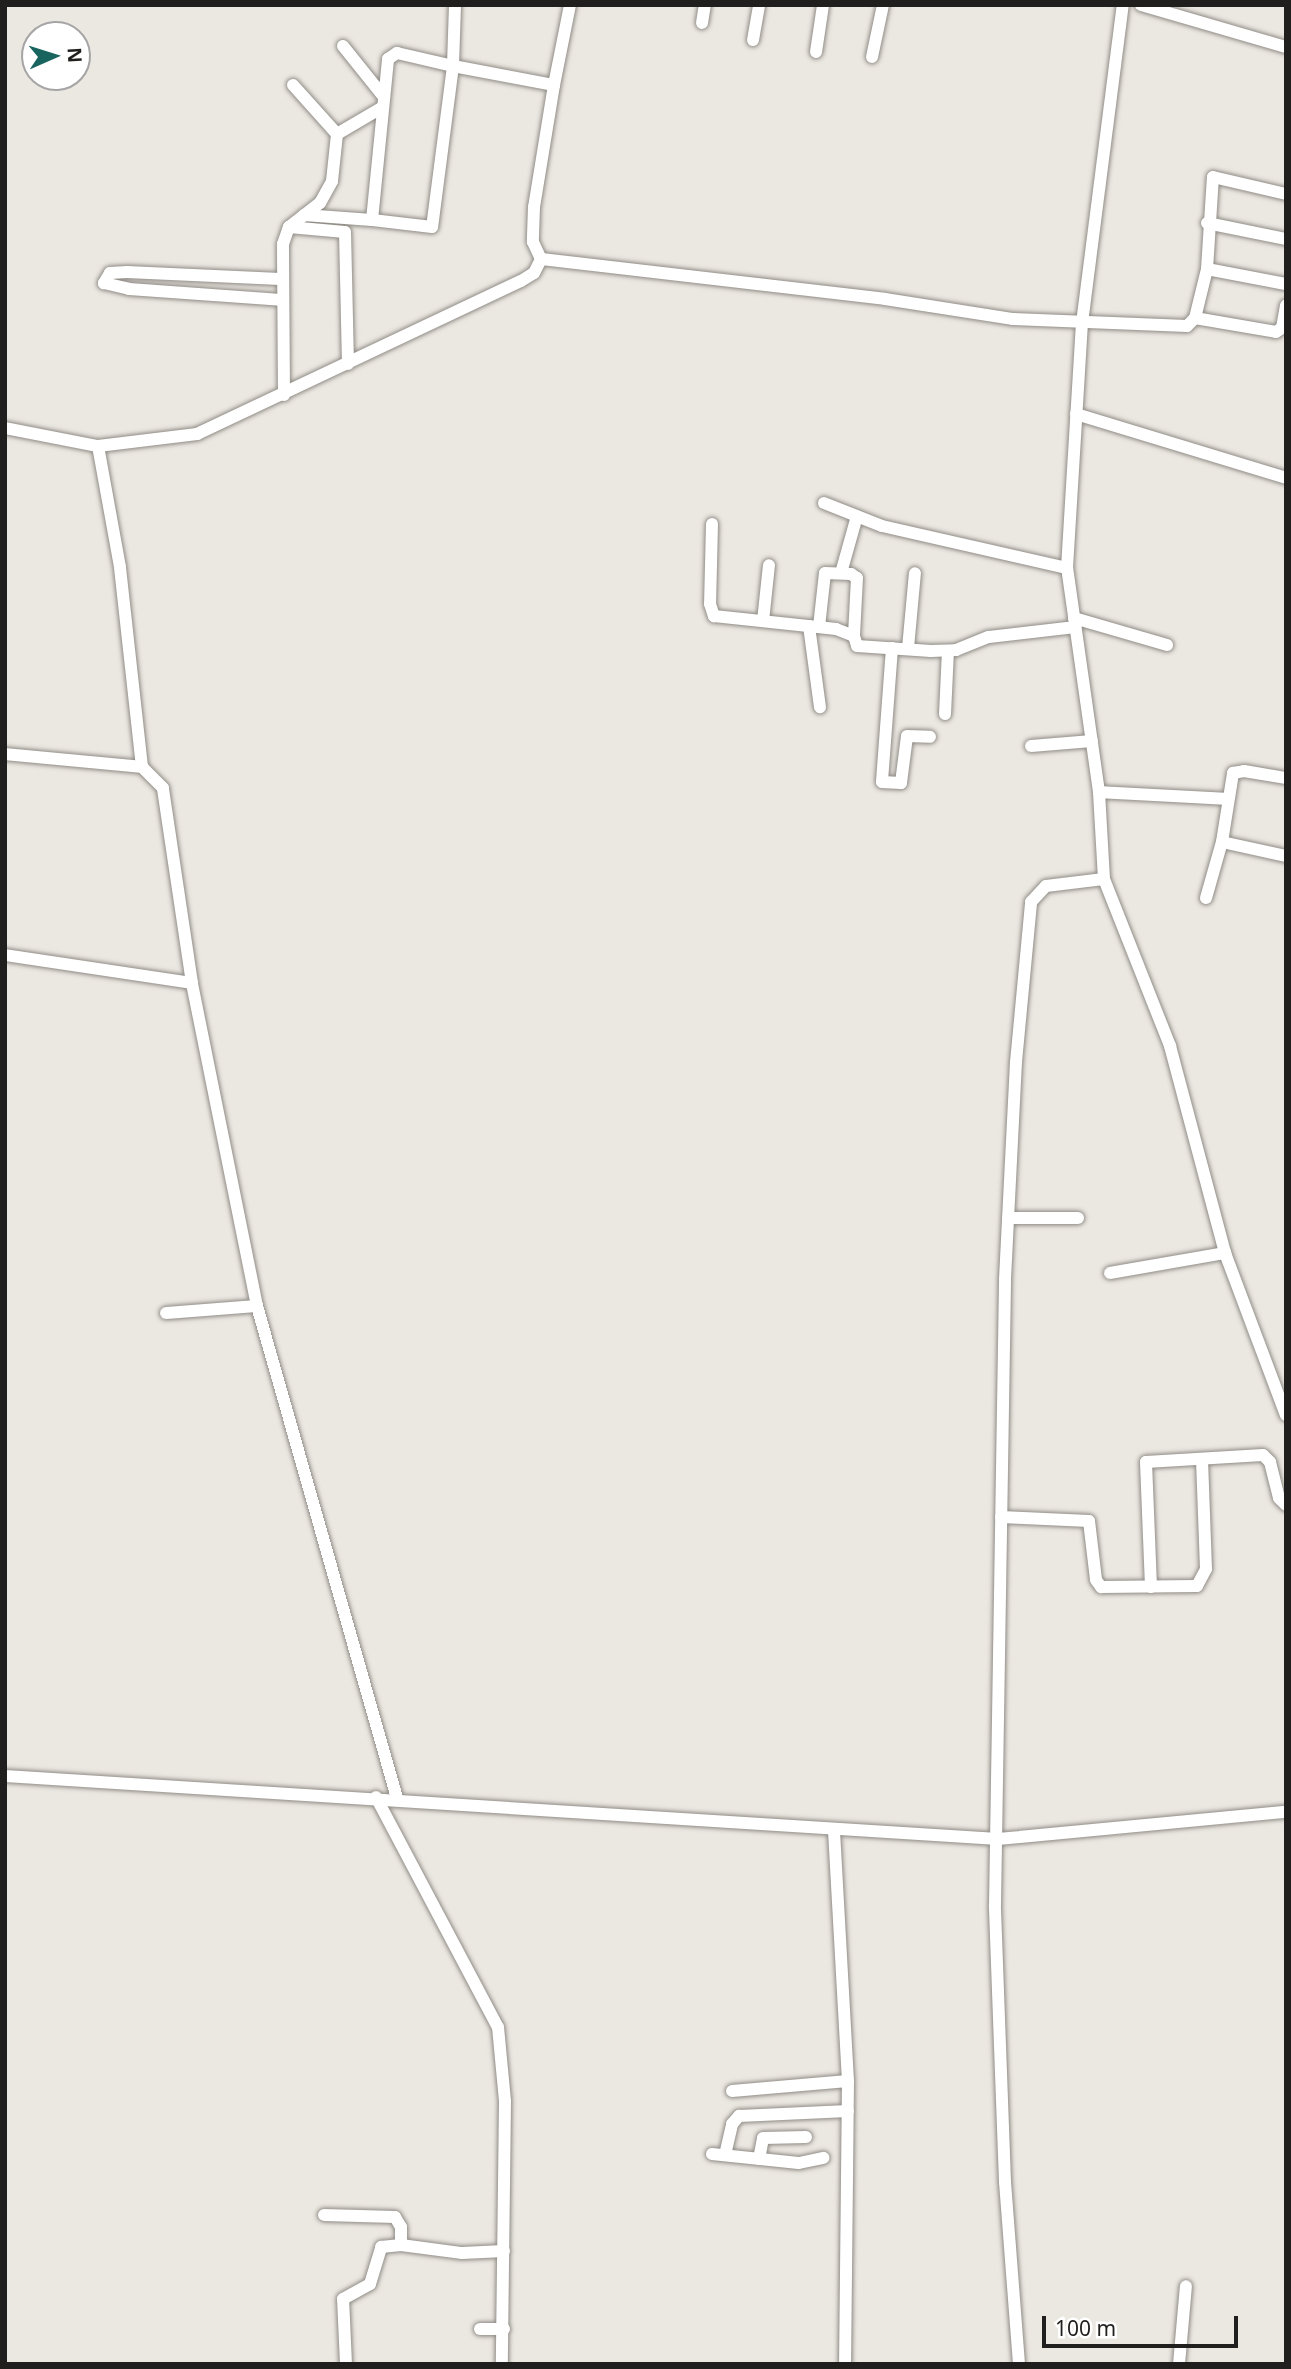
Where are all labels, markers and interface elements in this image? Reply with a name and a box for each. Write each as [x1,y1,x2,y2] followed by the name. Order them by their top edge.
[21,21,91,91] north arrow
[62,47,88,63] text: N
[1046,2302,1242,2346] scale bar
[1055,2314,1116,2342] text: 100 m

